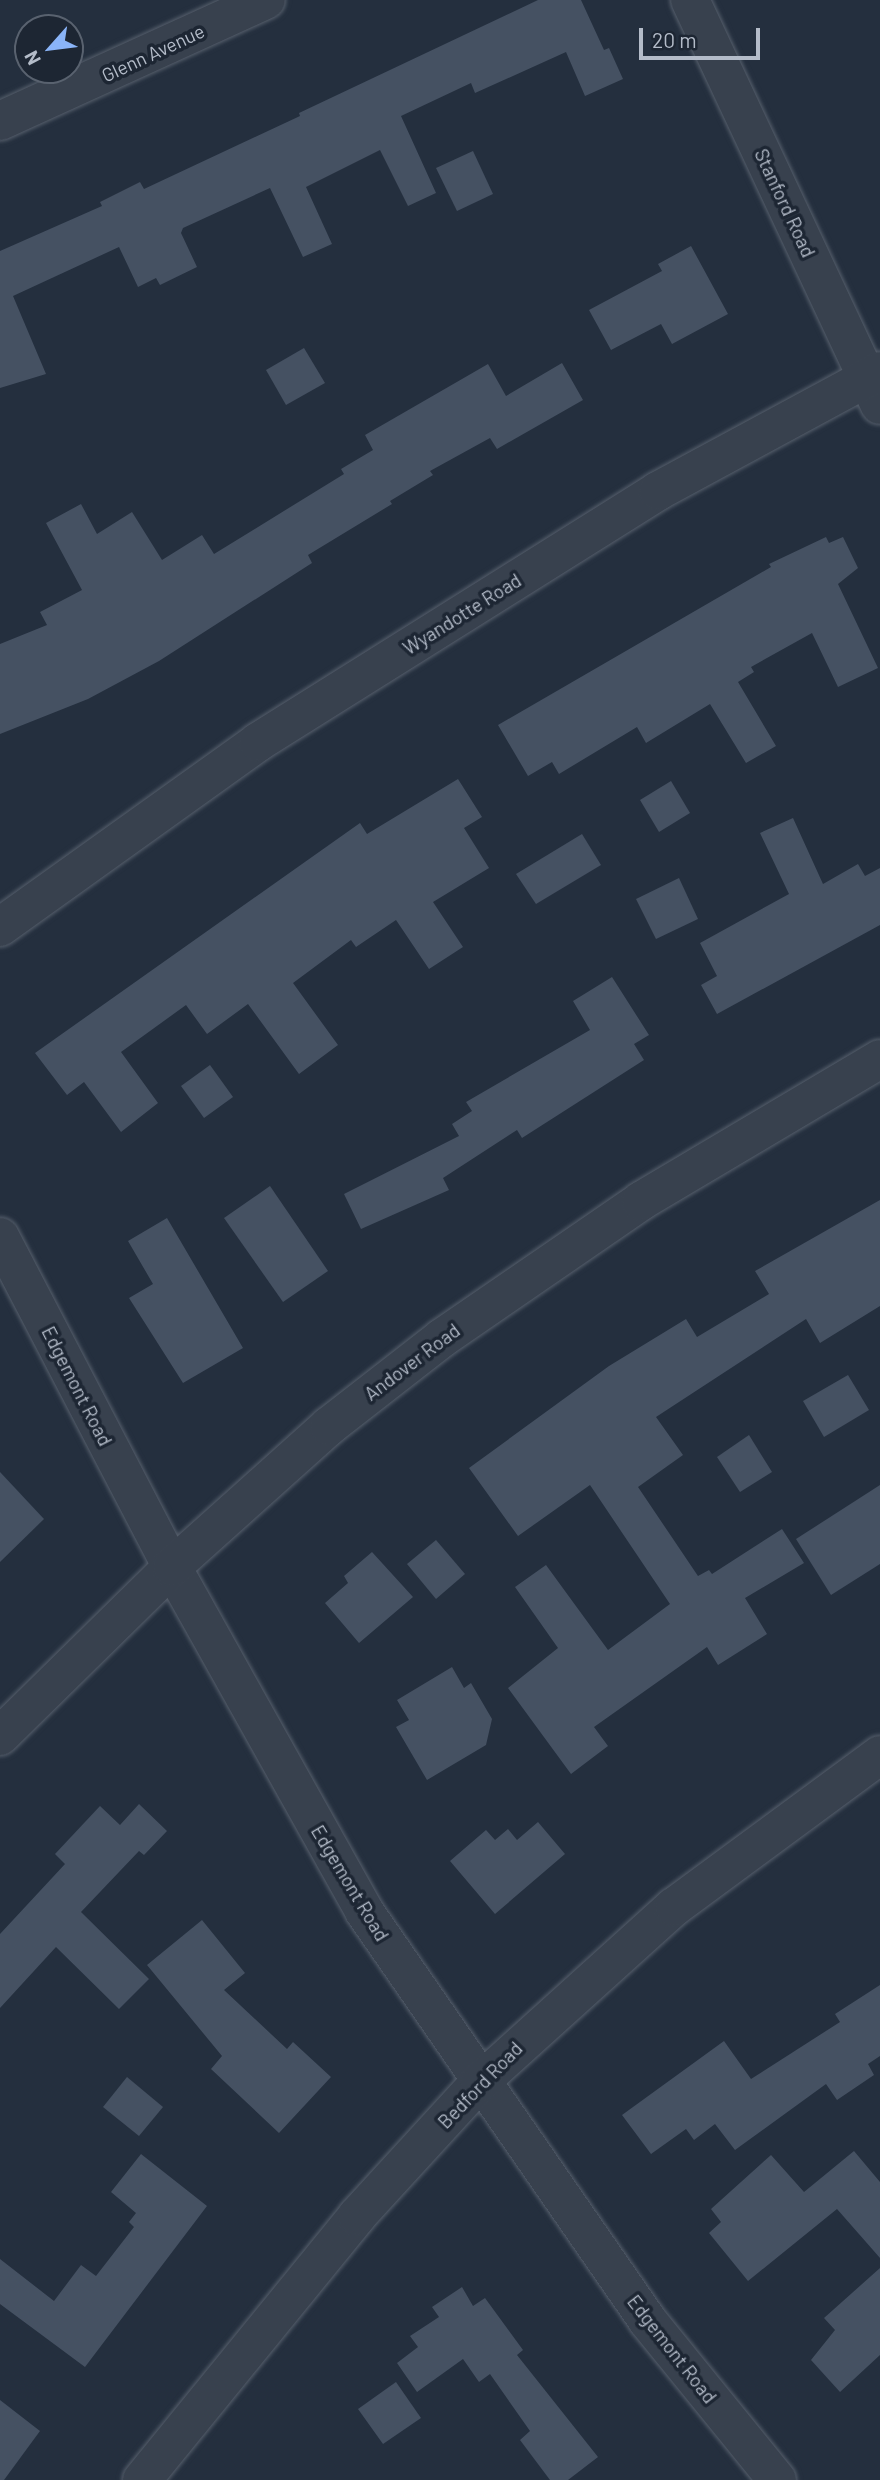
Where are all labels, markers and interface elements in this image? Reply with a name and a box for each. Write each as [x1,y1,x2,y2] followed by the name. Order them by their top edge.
[14,14,84,84] north arrow
[642,14,763,58] scale bar
[98,19,208,87] street label: Glenn Avenue
[652,27,697,52] text: 20 m
[19,47,45,69] text: N
[750,145,820,261] street label: Stanford Road
[399,569,525,659] street label: Wyandotte Road
[360,1319,464,1405] street label: Andover Road
[37,1322,117,1450] street label: Edgemont Road
[306,1821,394,1945] street label: Edgemont Road
[433,2037,527,2133] street label: Bedford Road
[623,2290,721,2408] street label: Edgemont Road

